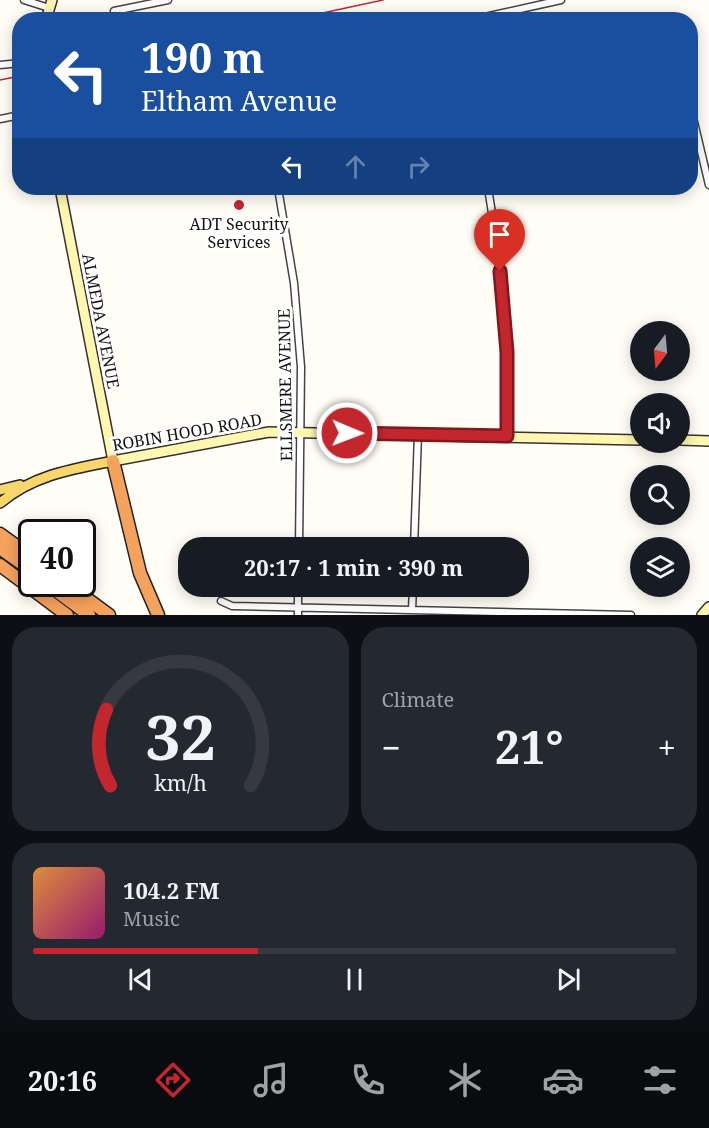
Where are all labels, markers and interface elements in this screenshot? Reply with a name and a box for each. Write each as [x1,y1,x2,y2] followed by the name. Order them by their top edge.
[141,28,265,85] text: 190 m
[42,36,120,114] icon: left
[141,82,337,119] text: Eltham Avenue
[276,150,309,183] icon: left
[339,150,372,183] icon: ahead
[402,150,435,183] icon: right
[232,198,246,212] marker: ADT Security Services
[474,209,525,271] pin
[189,213,290,253] place label: ADT Security Services
[483,218,516,251] icon: arrive
[77,251,125,391] street label: ALMEDA AVENUE
[273,308,297,461] street label: ELLSMERE AVENUE
[630,321,690,381] north arrow
[630,321,690,597] map controls
[630,393,690,453] button: sound
[315,401,379,465] position arrow
[110,408,264,456] street label: ROBIN HOOD ROAD
[630,465,690,525] button: search
[18,519,96,597] speed limit sign: 40
[630,537,690,597] button: layers
[244,552,463,582] text: 20:17 · 1 min · 390 m
[382,686,454,713] text: Climate
[145,693,216,778] text: 32
[495,716,564,777] text: 21°
[382,725,401,770] text: −
[658,725,676,770] text: +
[154,768,207,797] text: km/h
[123,875,220,905] text: 104.2 FM
[123,905,180,932] text: Music
[124,963,157,996] icon: previous
[338,963,371,996] icon: pause
[552,963,585,996] icon: next
[152,1059,194,1101] icon: directions
[250,1059,292,1101] icon: music
[347,1059,389,1101] icon: phone
[444,1059,486,1101] icon: climate
[542,1059,584,1101] icon: car
[639,1059,681,1101] icon: filters
[28,1062,97,1099] text: 20:16

